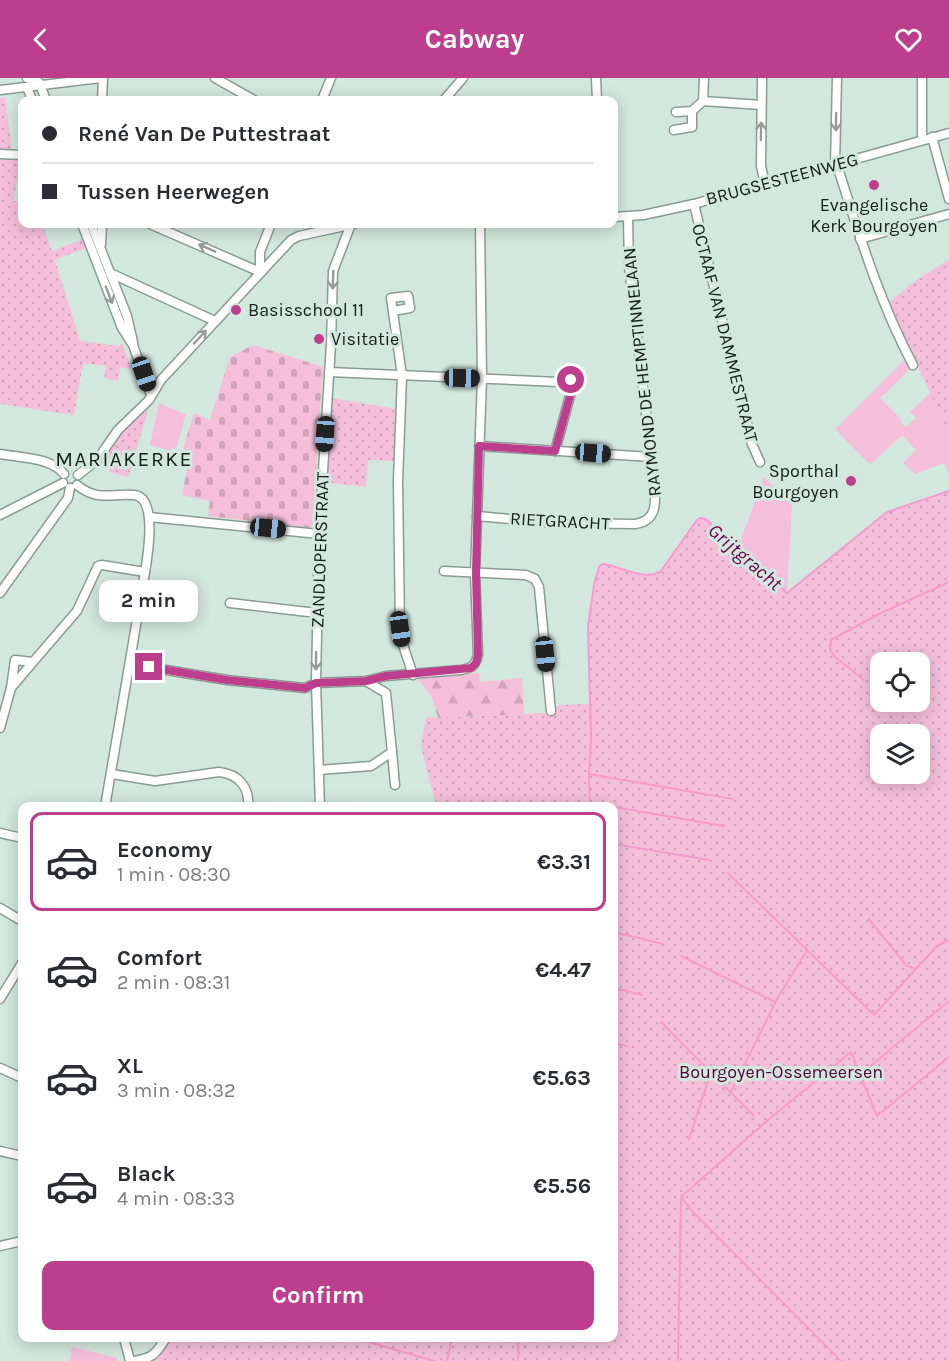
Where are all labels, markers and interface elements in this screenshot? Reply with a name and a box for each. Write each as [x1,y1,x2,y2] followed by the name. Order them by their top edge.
[24,23,57,56] icon: back
[425,23,524,55] text: Cabway
[892,23,925,56] icon: heart
[830,111,842,131] one-way arrow
[78,121,331,147] text: René Van De Puttestraat
[755,122,767,142] one-way arrow
[703,148,861,210] street label: BRUGSESTEENWEG
[867,178,881,192] marker: Evangelische Kerk Bourgoyen
[78,179,270,205] text: Tussen Heerwegen
[810,194,938,237] place label: Evangelische Kerk Bourgoyen
[687,221,763,445] street label: OCTAAF VAN DAMMESTRAAT
[198,242,216,254] one-way arrow
[618,247,666,497] street label: RAYMOND DE HEMPTINNELAAN
[327,269,338,289] one-way arrow
[104,285,115,304] one-way arrow
[248,299,364,321] place label: Basisschool 11
[229,303,243,317] marker: Basisschool 11
[331,328,399,350] place label: Visitatie
[193,329,207,344] one-way arrow
[312,332,326,346] marker: Visitatie
[130,354,158,394] car
[557,366,584,393] route start
[444,369,480,387] car
[315,415,335,453] car
[574,443,612,463] car
[55,447,193,471] district label: MARIAKERKE
[752,460,839,503] place label: Sporthal Bourgoyen
[306,472,334,628] street label: ZANDLOPERSTRAAT
[844,474,858,488] marker: Sporthal Bourgoyen
[509,507,611,535] street label: RIETGRACHT
[249,517,287,539] car
[703,519,787,595] water label: Grijtgracht
[100,580,198,622] callout: 2 min
[121,589,176,612] text: 2 min
[389,610,411,648] car
[534,635,556,673] car
[311,650,322,670] one-way arrow
[870,652,930,784] map controls
[870,652,930,712] button: locate
[135,653,162,680] route end
[870,724,930,784] button: layers
[45,835,99,889] icon: car
[117,837,212,863] text: Economy
[537,849,591,875] text: €3.31
[117,863,231,886] text: 1 min · 08:30
[45,943,99,997] icon: car
[117,945,202,971] text: Comfort
[535,957,591,983] text: €4.47
[117,971,230,994] text: 2 min · 08:31
[45,1051,99,1105] icon: car
[117,1053,143,1079] text: XL
[679,1061,883,1083] park label: Bourgoyen-Ossemeersen
[532,1065,591,1091] text: €5.63
[117,1079,236,1102] text: 3 min · 08:32
[45,1159,99,1213] icon: car
[117,1161,176,1187] text: Black
[533,1173,591,1199] text: €5.56
[117,1187,235,1210] text: 4 min · 08:33
[42,1261,594,1330] button: Confirm

